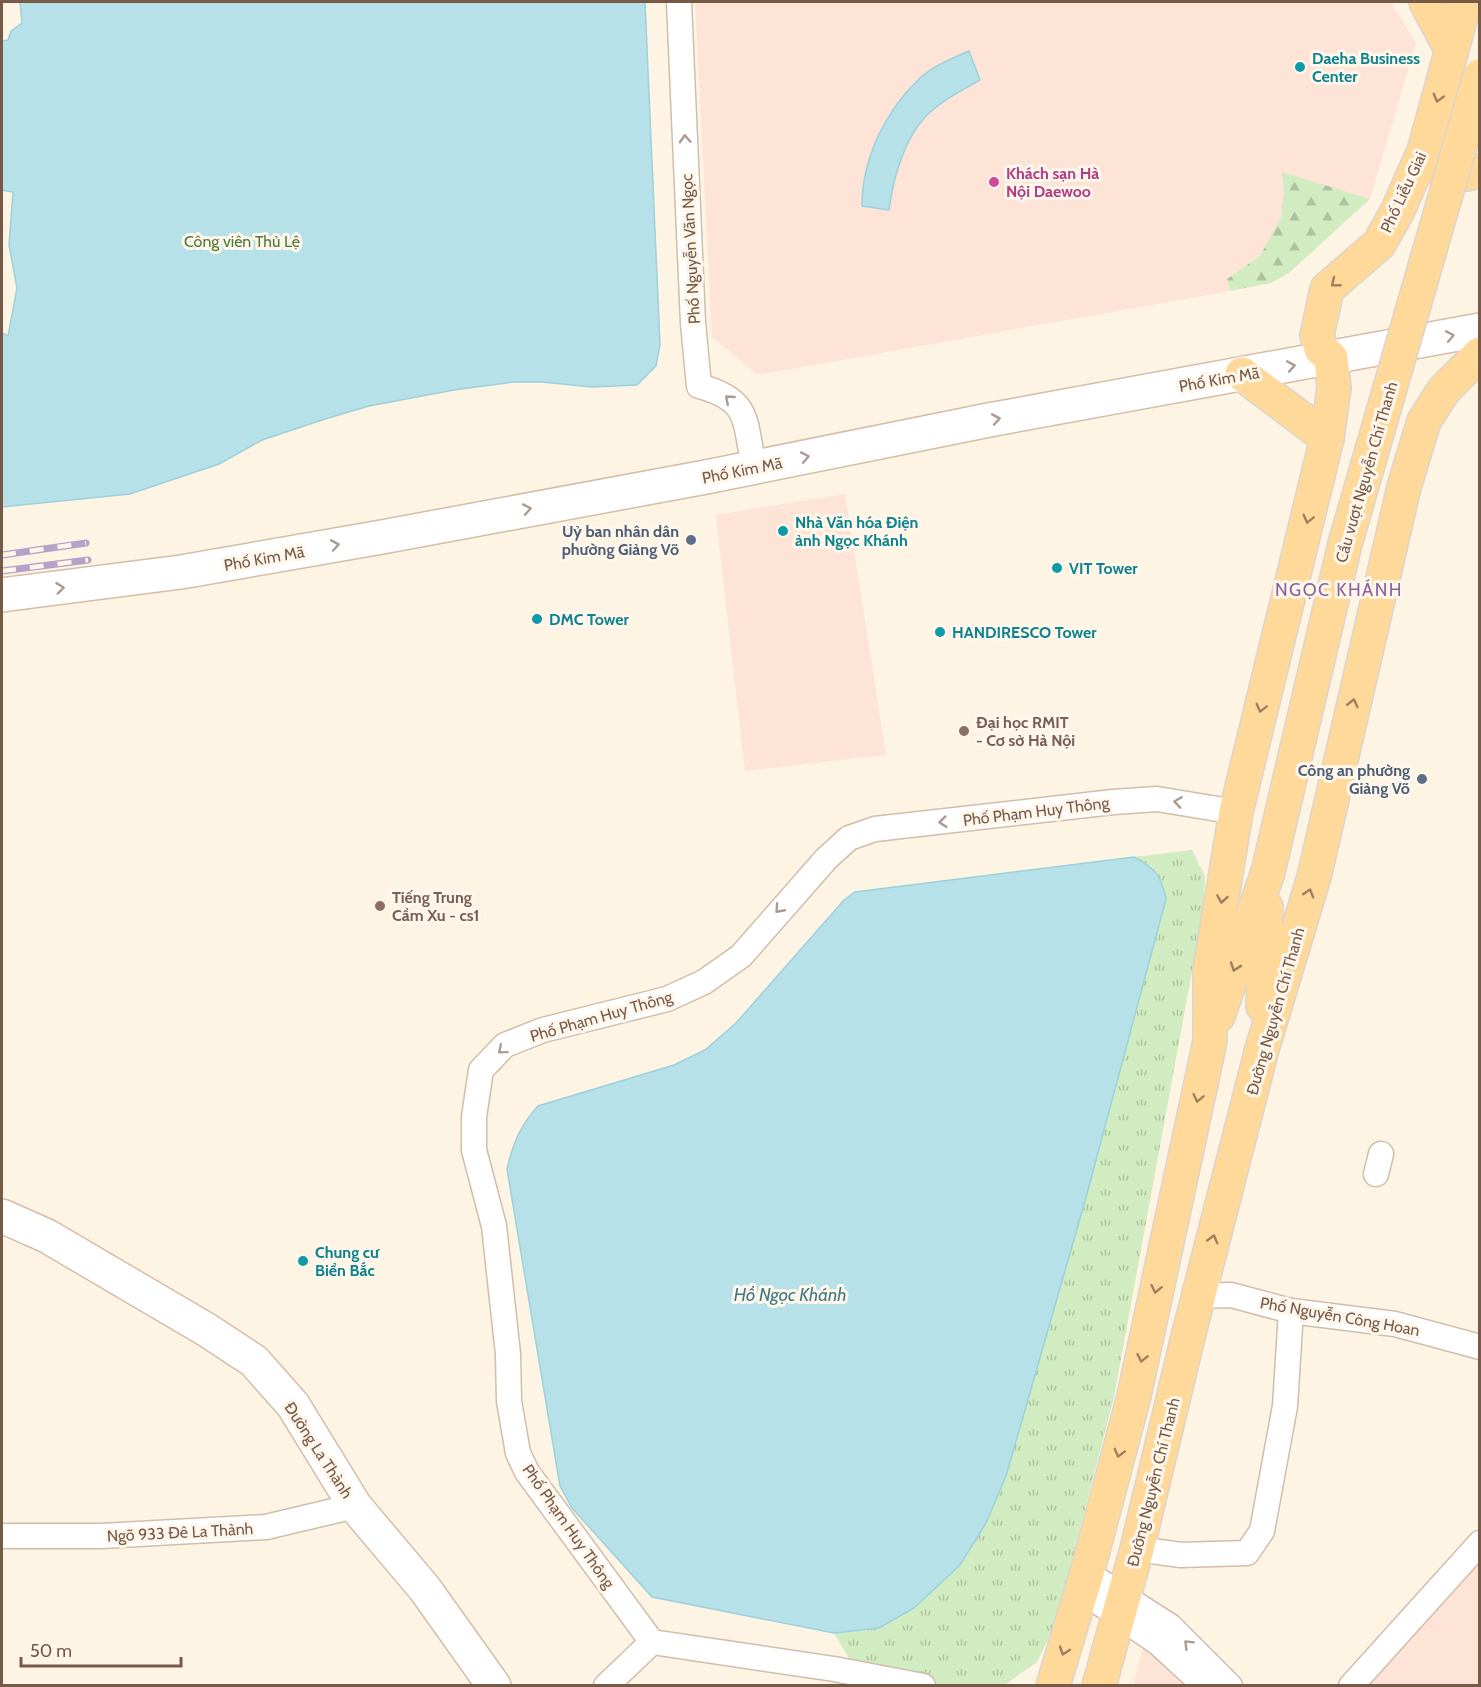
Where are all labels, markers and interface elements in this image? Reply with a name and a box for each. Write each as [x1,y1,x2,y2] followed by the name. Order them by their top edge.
[1312,49,1420,86] place label: Daeha Business Center
[1293,60,1307,74] marker: Daeha Business Center
[1432,93,1445,103] one-way arrow
[679,134,692,143] one-way arrow
[1376,149,1430,236] street label: Phố Liễu Giai
[1006,164,1099,201] place label: Khách sạn Hà Nội Daewoo
[677,173,704,325] street label: Phố Nguyễn Văn Ngọc
[987,175,1001,189] marker: Khách sạn Hà Nội Daewoo
[184,232,300,251] park label: Công viên Thủ Lệ
[1331,275,1342,286] one-way arrow
[1445,330,1455,343] one-way arrow
[1286,360,1296,373] one-way arrow
[1177,363,1261,396] street label: Phố Kim Mã
[1332,379,1401,565] street label: Cầu vượt Nguyễn Chí Thanh
[725,395,736,406] one-way arrow
[990,413,1000,426] one-way arrow
[799,451,809,464] one-way arrow
[700,453,784,488] street label: Phố Kim Mã
[522,504,532,517] one-way arrow
[795,513,918,550] place label: Nhà Văn hóa Điện ảnh Ngọc Khánh
[1302,514,1315,524] one-way arrow
[562,522,679,559] place label: Uỷ ban nhân dân phường Giảng Võ
[776,524,790,538] marker: Nhà Văn hóa Điện ảnh Ngọc Khánh
[684,533,698,547] marker: Uỷ ban nhân dân phường Giảng Võ
[330,539,340,552] one-way arrow
[222,542,306,575] street label: Phố Kim Mã
[1069,559,1138,578] place label: VIT Tower
[1050,561,1064,575] marker: VIT Tower
[1275,579,1403,601] district label: NGỌC KHÁNH
[55,582,64,594] one-way arrow
[549,610,629,629] place label: DMC Tower
[530,612,544,626] marker: DMC Tower
[952,623,1097,642] place label: HANDIRESCO Tower
[933,625,947,639] marker: HANDIRESCO Tower
[1345,698,1358,708] one-way arrow
[1256,703,1269,713] one-way arrow
[976,713,1075,750] place label: Đại học RMIT - Cơ sở Hà Nội
[957,724,971,738] marker: Đại học RMIT - Cơ sở Hà Nội
[1298,761,1410,798] place label: Công an phường Giảng Võ
[1415,772,1429,786] marker: Công an phường Giảng Võ
[962,793,1111,830] street label: Phố Phạm Huy Thông
[1174,797,1183,809] one-way arrow
[938,815,947,828] one-way arrow
[392,888,479,925] place label: Tiếng Trung Cầm Xu - cs1
[1302,888,1314,899] one-way arrow
[1216,894,1228,904] one-way arrow
[373,899,387,913] marker: Tiếng Trung Cầm Xu - cs1
[776,902,787,913] one-way arrow
[1242,925,1308,1097] street label: Đường Nguyễn Chí Thanh
[1230,961,1243,972] one-way arrow
[528,987,675,1046] street label: Phố Phạm Huy Thông
[497,1042,508,1053] one-way arrow
[1192,1093,1205,1103] one-way arrow
[1206,1234,1218,1245] one-way arrow
[315,1243,380,1280] place label: Chung cư Biển Bắc
[296,1254,310,1268] marker: Chung cư Biển Bắc
[1150,1283,1163,1293] one-way arrow
[734,1284,846,1306] water label: Hồ Ngọc Khánh
[1259,1293,1421,1340] street label: Phố Nguyễn Công Hoan
[1136,1353,1149,1363] one-way arrow
[1123,1396,1184,1569] street label: Đường Nguyễn Chí Thanh
[280,1399,357,1502] street label: Đường La Thành
[1114,1447,1126,1458] one-way arrow
[519,1461,619,1593] street label: Phố Phạm Huy Thông
[106,1519,254,1546] street label: Ngõ 933 Đê La Thành
[21,1630,182,1668] scale bar
[30,1640,72,1662] text: 50 m
[1185,1641,1196,1652] one-way arrow
[1059,1645,1071,1656] one-way arrow

